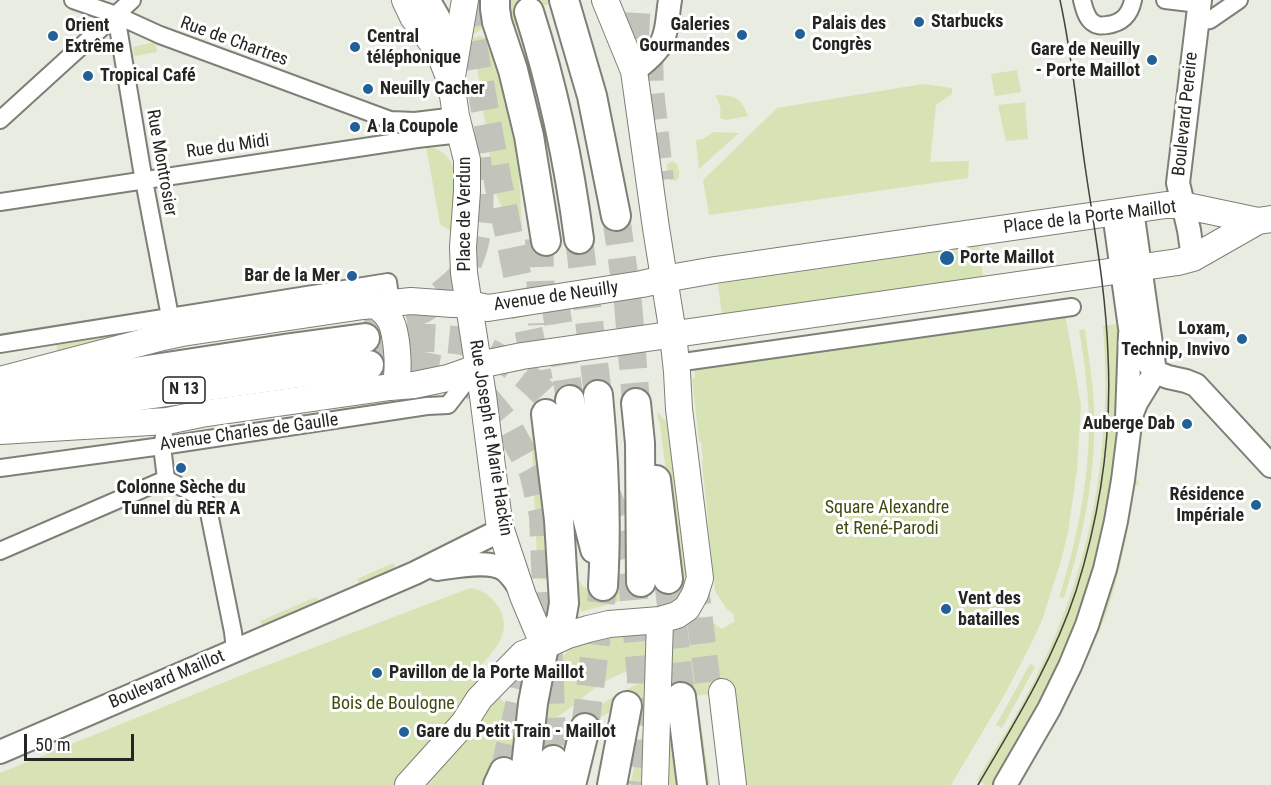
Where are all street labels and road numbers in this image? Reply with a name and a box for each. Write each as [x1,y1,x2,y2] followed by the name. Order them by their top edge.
[177,13,291,71] street label: Rue de Chartres
[1169,51,1203,177] street label: Boulevard Pereire
[141,108,181,218] street label: Rue Montrosier
[185,131,271,163] street label: Rue du Midi
[454,157,476,271] street label: Place de Verdun
[1002,197,1178,239] street label: Place de la Porte Maillot
[492,278,620,316] street label: Avenue de Neuilly
[464,338,516,538] street label: Rue Joseph et Marie Hackin
[163,377,205,403] road number: N 13
[158,410,340,456] street label: Avenue Charles de Gaulle
[106,646,228,714] street label: Boulevard Maillot

